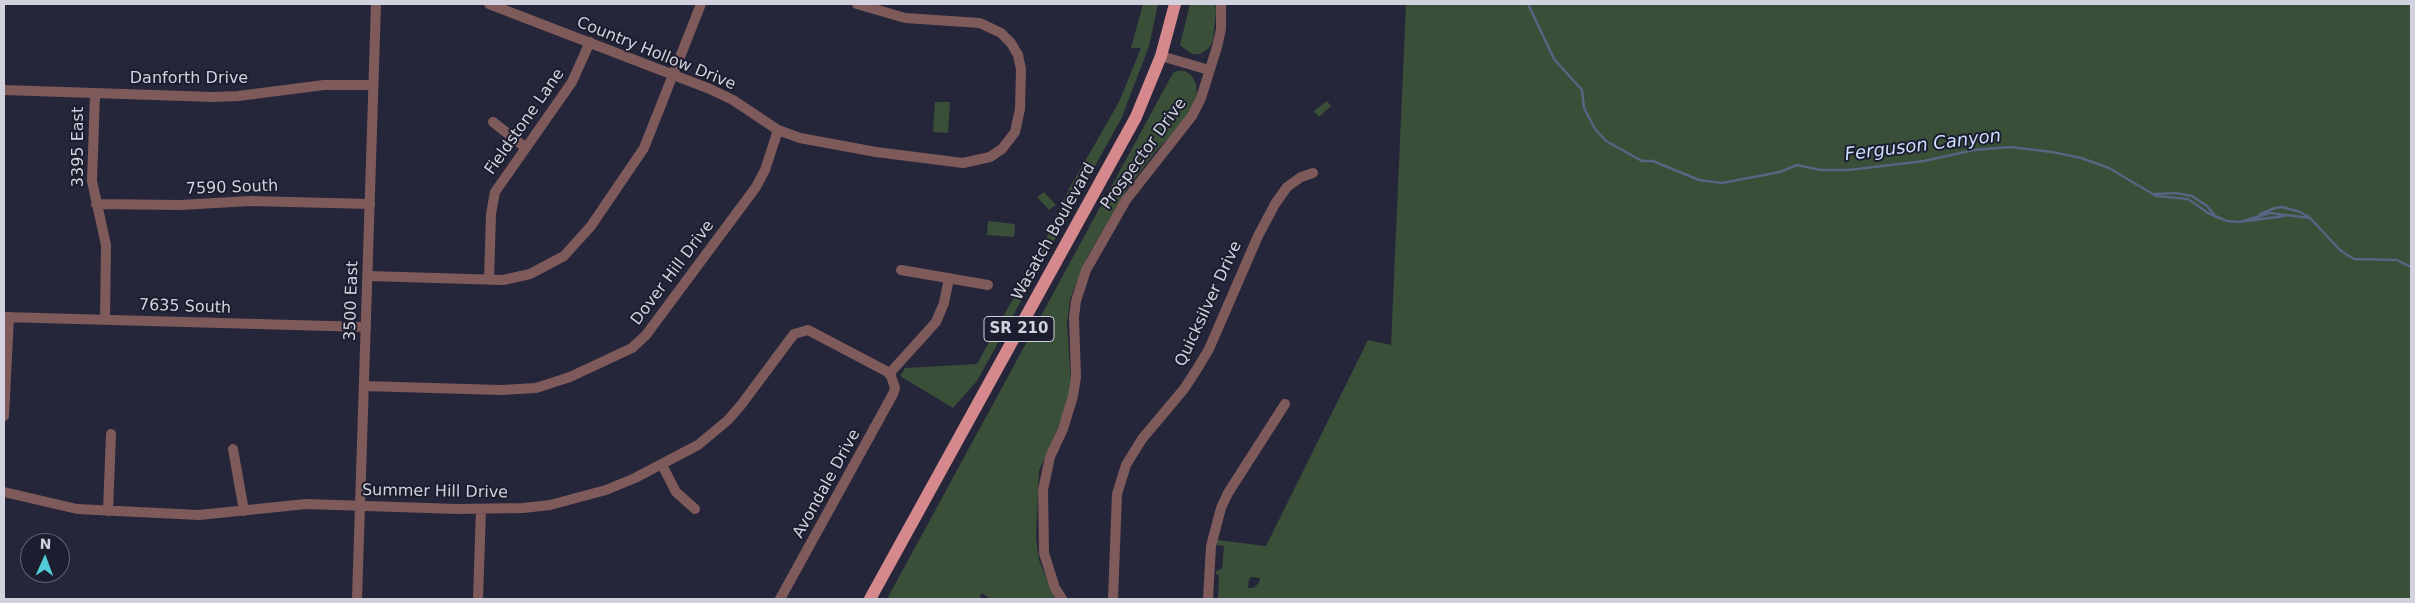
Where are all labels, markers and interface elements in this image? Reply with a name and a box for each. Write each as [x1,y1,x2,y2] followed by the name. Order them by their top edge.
[574,13,738,95] street label: Country Hollow Drive
[481,65,569,179] street label: Fieldstone Lane
[130,69,248,89] street label: Danforth Drive
[1097,95,1191,213] street label: Prospector Drive
[69,107,89,187] street label: 3395 East
[1844,126,2002,166] water label: Ferguson Canyon
[1008,160,1100,304] street label: Wasatch Boulevard
[186,177,278,199] street label: 7590 South
[627,217,719,329] street label: Dover Hill Drive
[1172,238,1246,370] street label: Quicksilver Drive
[341,261,363,341] street label: 3500 East
[139,296,231,318] street label: 7635 South
[984,316,1054,342] road number: SR 210
[789,426,865,542] street label: Avondale Drive
[362,481,508,503] street label: Summer Hill Drive
[20,533,70,583] north arrow
[39,536,52,552] text: N

